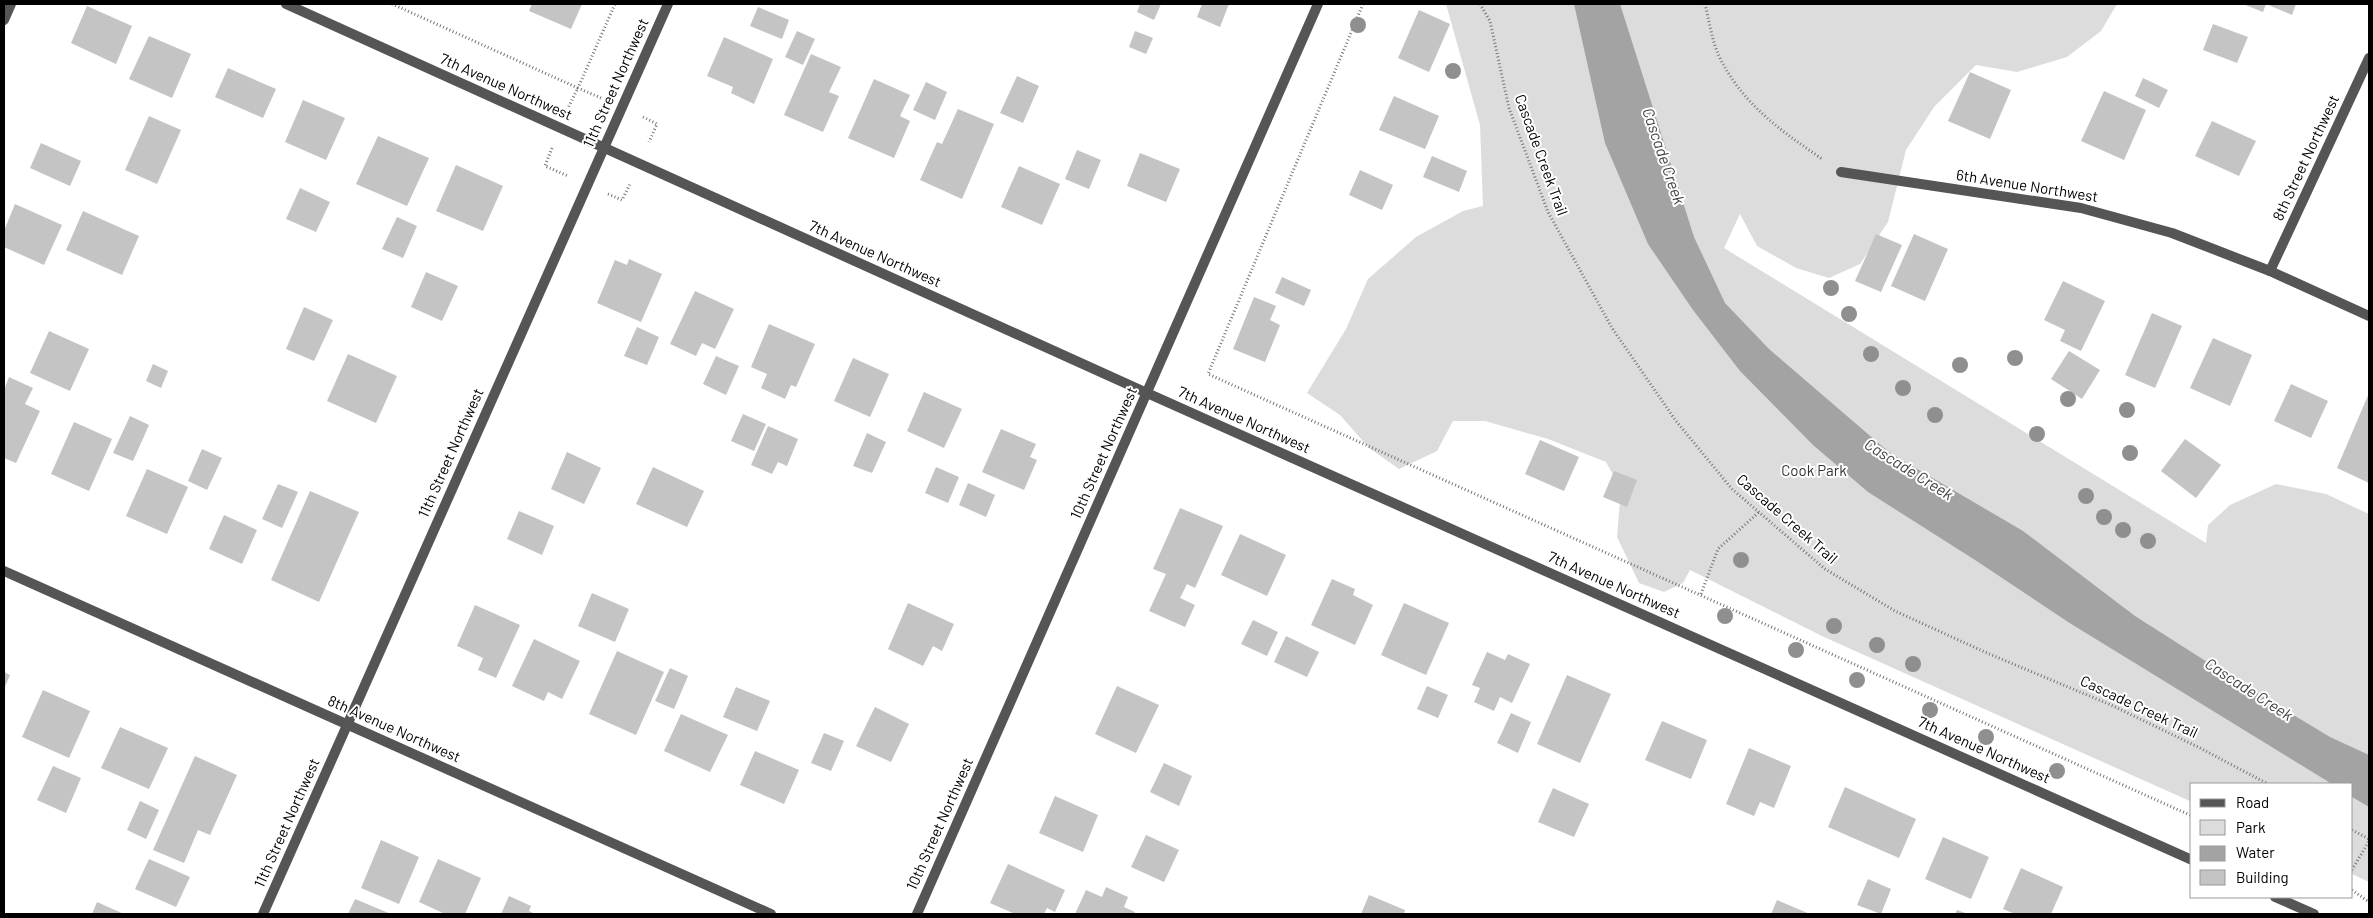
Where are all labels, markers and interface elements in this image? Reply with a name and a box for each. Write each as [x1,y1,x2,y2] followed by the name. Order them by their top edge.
[578,15,652,150] street label: 11th Street Northwest
[438,49,575,123] street label: 7th Avenue Northwest
[1512,92,1572,218] street label: Cascade Creek Trail
[2268,92,2342,223] street label: 8th Street Northwest
[1639,105,1690,207] water label: Cascade Creek
[1955,165,2099,205] street label: 6th Avenue Northwest
[807,216,944,290] street label: 7th Avenue Northwest
[1176,382,1313,456] street label: 7th Avenue Northwest
[1066,384,1140,521] street label: 10th Street Northwest
[413,385,487,520] street label: 11th Street Northwest
[1861,434,1957,503] water label: Cascade Creek
[1781,461,1847,479] park label: Cook Park
[1734,470,1842,567] street label: Cascade Creek Trail
[1546,547,1683,621] street label: 7th Avenue Northwest
[2202,653,2297,724] water label: Cascade Creek
[2078,671,2201,741] street label: Cascade Creek Trail
[325,691,464,765] street label: 8th Avenue Northwest
[1916,712,2053,786] street label: 7th Avenue Northwest
[249,755,323,890] street label: 11th Street Northwest
[902,755,976,892] street label: 10th Street Northwest
[2190,783,2353,898] legend
[2236,793,2269,811] text: Road
[2236,818,2266,836] text: Park
[2236,843,2275,861] text: Water
[2236,868,2289,886] text: Building

